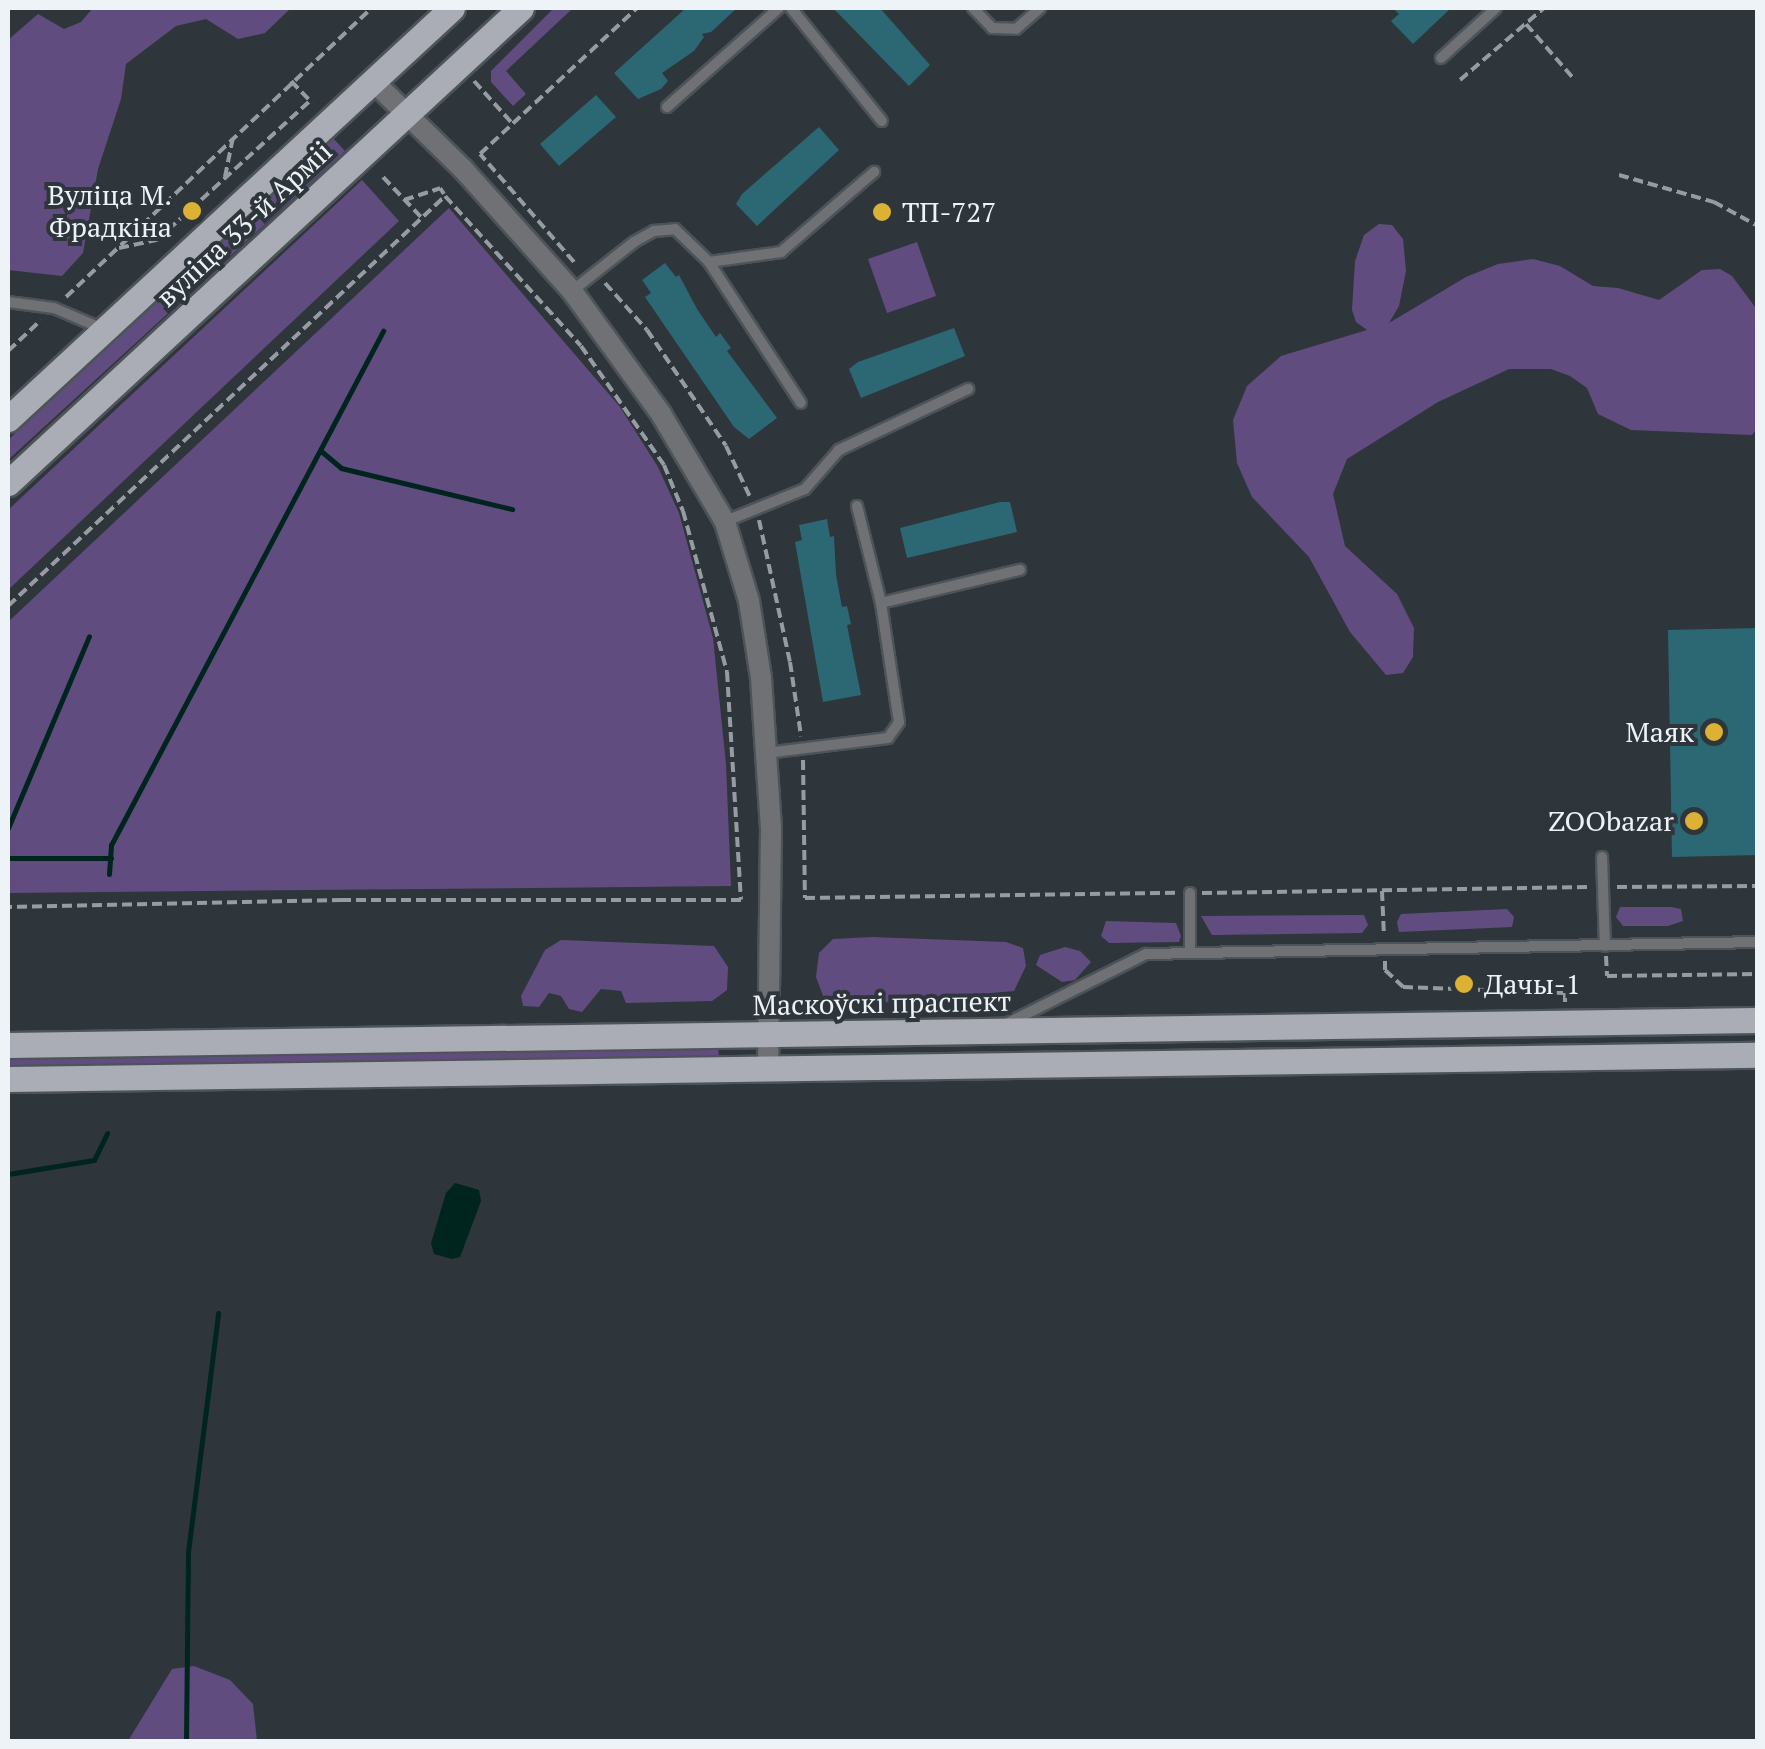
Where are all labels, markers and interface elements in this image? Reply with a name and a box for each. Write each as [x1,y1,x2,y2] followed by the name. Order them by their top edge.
[149,134,339,314] street label: вуліца 33-й Арміі
[47,178,172,244] place label: Вуліца М. Фрадкіна
[902,195,996,229] place label: ТП-727
[181,200,203,222] marker: Вуліца М. Фрадкіна
[871,201,893,223] marker: ТП-727
[1626,715,1694,749] place label: Маяк
[1703,721,1725,743] marker: Маяк
[1548,804,1674,838] place label: ZOObazar
[1683,810,1705,832] marker: ZOObazar
[1484,967,1581,1001] place label: Дачы-1
[1453,973,1475,995] marker: Дачы-1
[752,984,1012,1022] street label: Маскоўскі праспект

